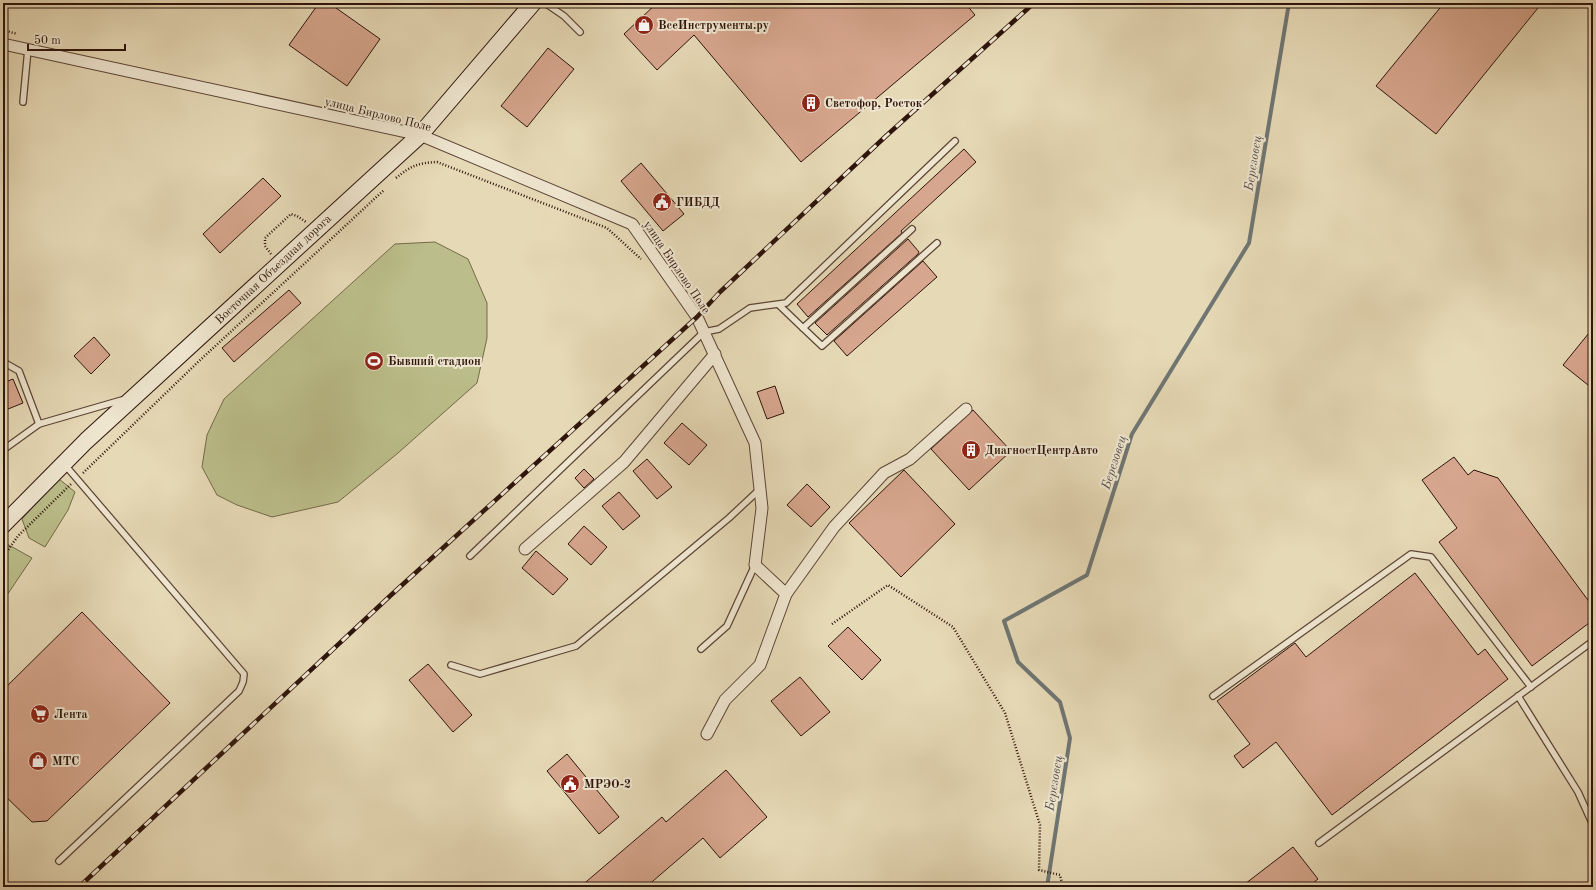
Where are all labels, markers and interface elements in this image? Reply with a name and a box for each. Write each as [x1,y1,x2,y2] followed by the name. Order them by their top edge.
[633,14,655,36] shop icon: ВсеИнструменты.ру
[658,20,769,32] place label: ВсеИнструменты.ру
[28,26,125,52] scale bar
[34,34,61,47] text: 50 m
[800,92,822,114] building icon: Светофор, Росток
[323,96,433,134] street label: улица Бирлово Поле
[825,98,923,110] place label: Светофор, Росток
[1243,134,1264,193] water label: Березовец
[651,191,673,213] public building icon: ГИБДД
[676,197,720,209] place label: ГИБДД
[213,213,334,327] street label: Восточная Объездная дорога
[641,219,712,317] street label: улица Бирлово Поле
[363,350,385,372] sports icon: Бывший стадион
[388,356,481,368] place label: Бывший стадион
[1099,433,1129,492] water label: Березовец
[960,439,982,461] building icon: ДиагностЦентрАвто
[985,445,1098,457] place label: ДиагностЦентрАвто
[29,703,51,725] supermarket icon: Лента
[54,709,88,721] place label: Лента
[27,750,49,772] shop icon: МТС
[1044,754,1065,813] water label: Березовец
[52,756,79,768] place label: МТС
[559,773,581,795] public building icon: МРЭО-2
[584,779,631,791] place label: МРЭО-2

